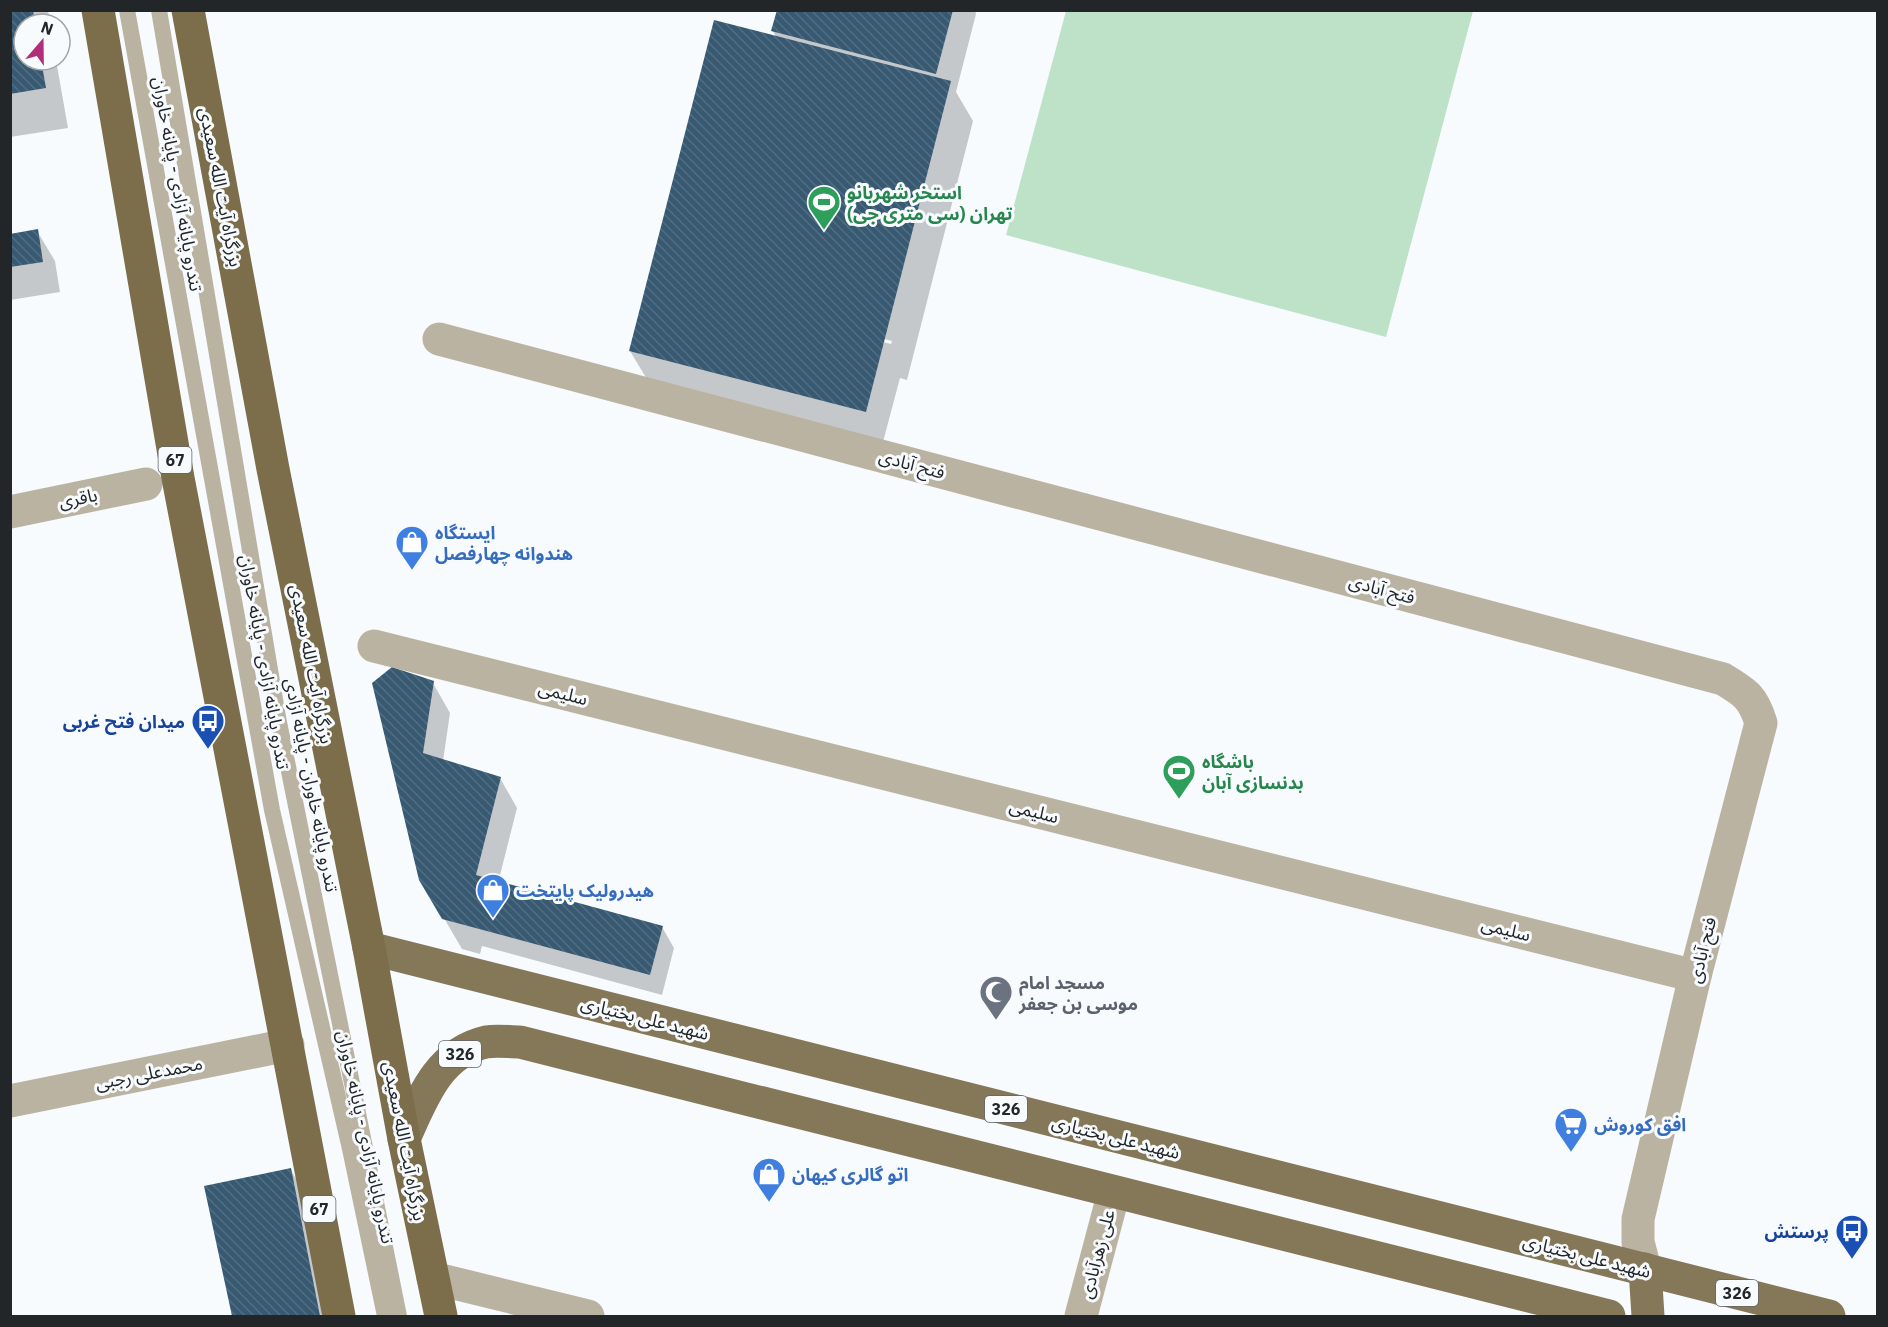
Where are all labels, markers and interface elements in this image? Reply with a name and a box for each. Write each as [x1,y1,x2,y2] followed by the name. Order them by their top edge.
[12,12,72,72] north arrow
[38,17,56,39] text: N
[148,75,208,293] street label: تندرو پایانه آزادی - پایانه خاوران
[194,105,248,269] street label: بزرگراه آیت الله سعیدی
[847,181,1013,225] place label: استخر شهربانو تهران (سی متری جی)
[806,184,842,231] sports icon: استخر شهربانو تهران (سی متری جی)
[876,444,947,486] street label: فتح آبادی
[158,447,192,473] road number: 67
[57,483,99,513] street label: باقری
[435,521,573,565] place label: ایستگاه هندوانه چهارفصل
[394,524,430,571] shop icon: ایستگاه هندوانه چهارفصل
[235,553,295,771] street label: تندرو پایانه آزادی - پایانه خاوران
[1346,569,1417,611] street label: فتح آبادی
[285,582,339,746] street label: بزرگراه آیت الله سعیدی
[280,676,344,894] street label: تندرو پایانه خاوران - پایانه آزادی
[536,676,590,710] street label: سلیمی
[190,703,226,750] bus stop icon: میدان فتح غربی
[63,710,185,735] place label: میدان فتح غربی
[1202,750,1304,794] place label: باشگاه بدنسازی آبان
[1161,753,1197,800] sports icon: باشگاه بدنسازی آبان
[1007,794,1061,828] street label: سلیمی
[475,872,511,919] shop icon: هیدرولیک پایتخت
[516,879,654,902] place label: هیدرولیک پایتخت
[1479,912,1533,946] street label: سلیمی
[1683,915,1723,986] street label: فتح آبادی
[1018,971,1138,1015] place label: مسجد امام موسی بن جعفر
[978,974,1014,1021] mosque icon: مسجد امام موسی بن جعفر
[579,991,711,1045] street label: شهید علی بختیاری
[332,1028,400,1246] street label: تندرو پایانه آزادی - پایانه خاوران
[439,1041,481,1067] road number: 326
[93,1051,205,1095] street label: محمدعلی رجبی
[378,1059,432,1223] street label: بزرگراه آیت الله سعیدی
[985,1096,1027,1122] road number: 326
[1553,1106,1589,1153] supermarket icon: افق کوروش
[1050,1110,1182,1164] street label: شهید علی بختیاری
[1594,1113,1686,1136] place label: افق کوروش
[751,1156,787,1203] shop icon: اتو گالری کیهان
[792,1163,908,1186] place label: اتو گالری کیهان
[302,1196,336,1222] road number: 67
[1074,1207,1120,1301] street label: علی زهرآبادی
[1834,1213,1870,1260] bus stop icon: پرستش
[1765,1220,1829,1243] place label: پرستش
[1521,1229,1653,1283] street label: شهید علی بختیاری
[1716,1280,1758,1306] road number: 326

